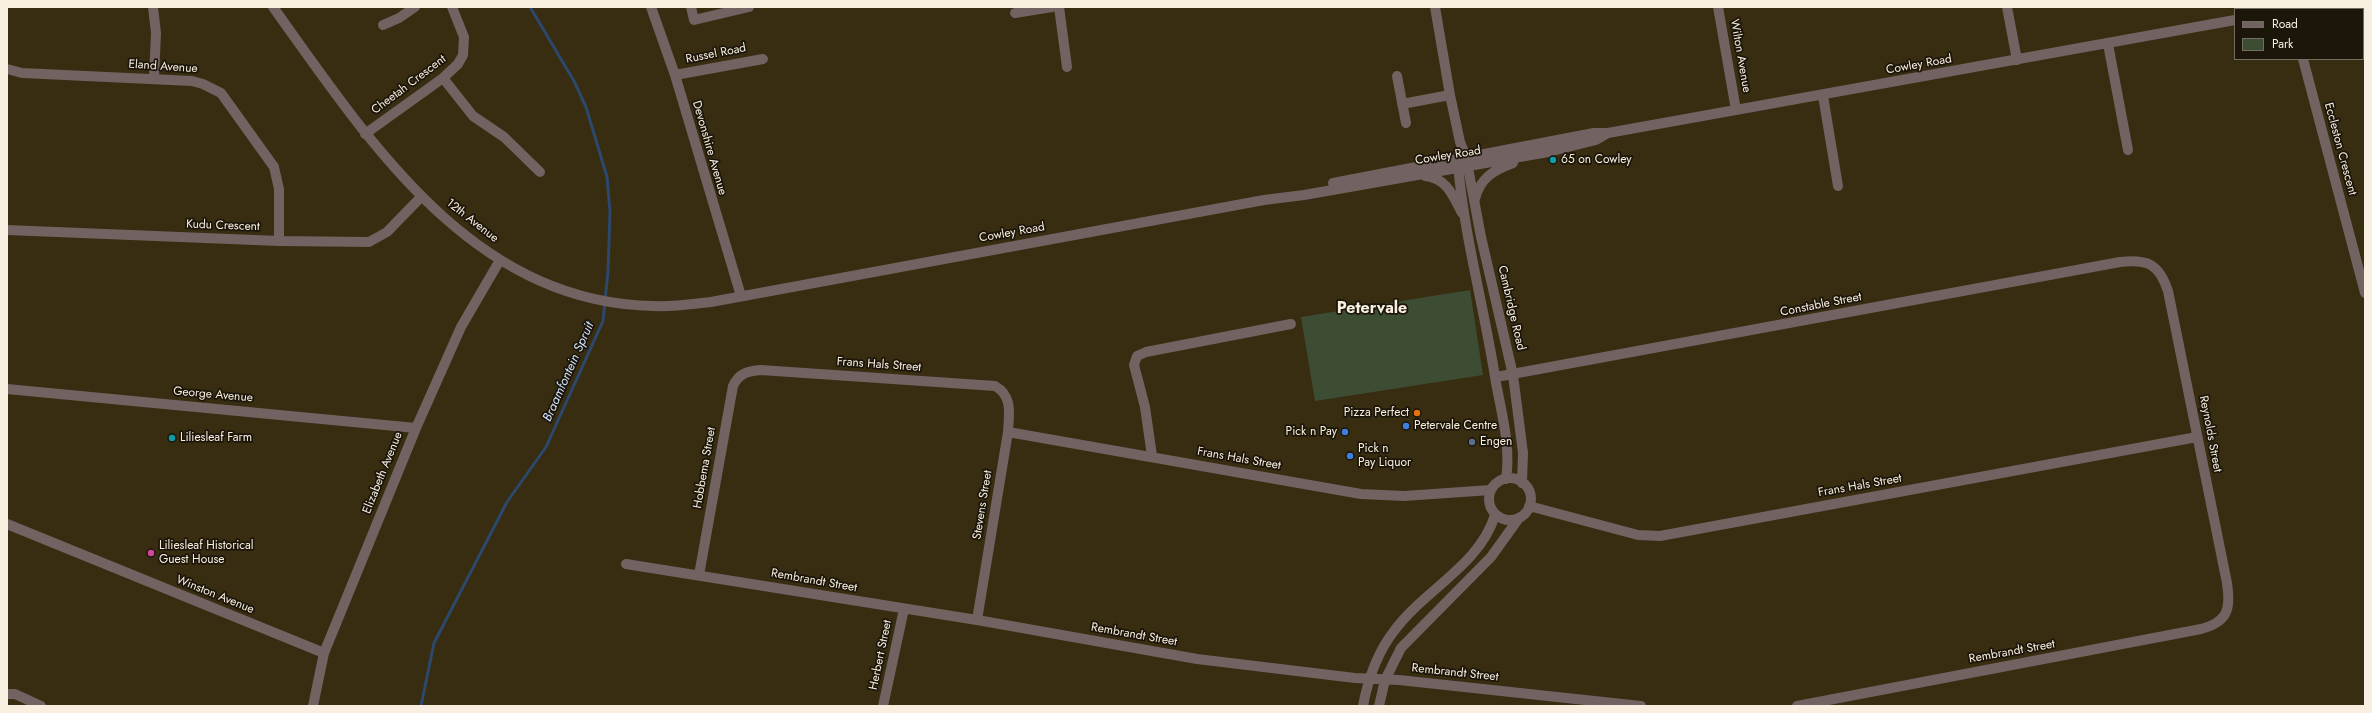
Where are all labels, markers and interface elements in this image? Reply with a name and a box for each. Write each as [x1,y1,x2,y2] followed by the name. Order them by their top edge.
[2234,8,2364,60] legend
[2272,15,2298,33] text: Road
[1726,18,1754,94] street label: Wilton Avenue
[2272,35,2293,53] text: Park
[685,41,747,67] street label: Russel Road
[369,52,449,118] street label: Cheetah Crescent
[1885,52,1953,78] street label: Cowley Road
[128,57,198,77] street label: Eland Avenue
[689,99,729,197] street label: Devonshire Avenue
[2321,101,2359,197] street label: Eccleston Crescent
[1414,144,1482,168] street label: Cowley Road
[1561,153,1632,167] place label: 65 on Cowley
[1548,155,1558,165] marker: 65 on Cowley
[443,196,501,246] street label: 12th Avenue
[186,218,260,234] street label: Kudu Crescent
[978,220,1046,246] street label: Cowley Road
[1494,264,1528,352] street label: Cambridge Road
[1779,290,1863,320] street label: Constable Street
[1337,299,1407,319] district label: Petervale
[540,320,598,424] water label: Braamfontein Spruit
[836,355,922,375] street label: Frans Hals Street
[173,384,253,406] street label: George Avenue
[2196,395,2224,473] street label: Reynolds Street
[1344,406,1409,420] place label: Pizza Perfect
[1412,408,1422,418] marker: Pizza Perfect
[1414,419,1497,433] place label: Petervale Centre
[1401,421,1411,431] marker: Petervale Centre
[1286,425,1337,439] place label: Pick n Pay
[691,426,719,510] street label: Hobbema Street
[1340,427,1350,437] marker: Pick n Pay
[360,430,406,516] street label: Elizabeth Avenue
[180,431,252,445] place label: Liliesleaf Farm
[167,433,177,443] marker: Liliesleaf Farm
[1480,435,1512,449] place label: Engen
[1467,437,1477,447] marker: Engen
[1358,442,1411,470] place label: Pick n Pay Liquor
[1196,445,1282,473] street label: Frans Hals Street
[1345,451,1355,461] marker: Pick n Pay Liquor
[970,469,996,541] street label: Stevens Street
[1817,472,1903,500] street label: Frans Hals Street
[159,539,254,567] place label: Liliesleaf Historical Guest House
[146,548,156,558] marker: Liliesleaf Historical Guest House
[770,566,858,596] street label: Rembrandt Street
[174,573,256,617] street label: Winston Avenue
[867,619,895,691] street label: Herbert Street
[1090,620,1178,650] street label: Rembrandt Street
[1968,637,2056,667] street label: Rembrandt Street
[1411,661,1499,685] street label: Rembrandt Street

